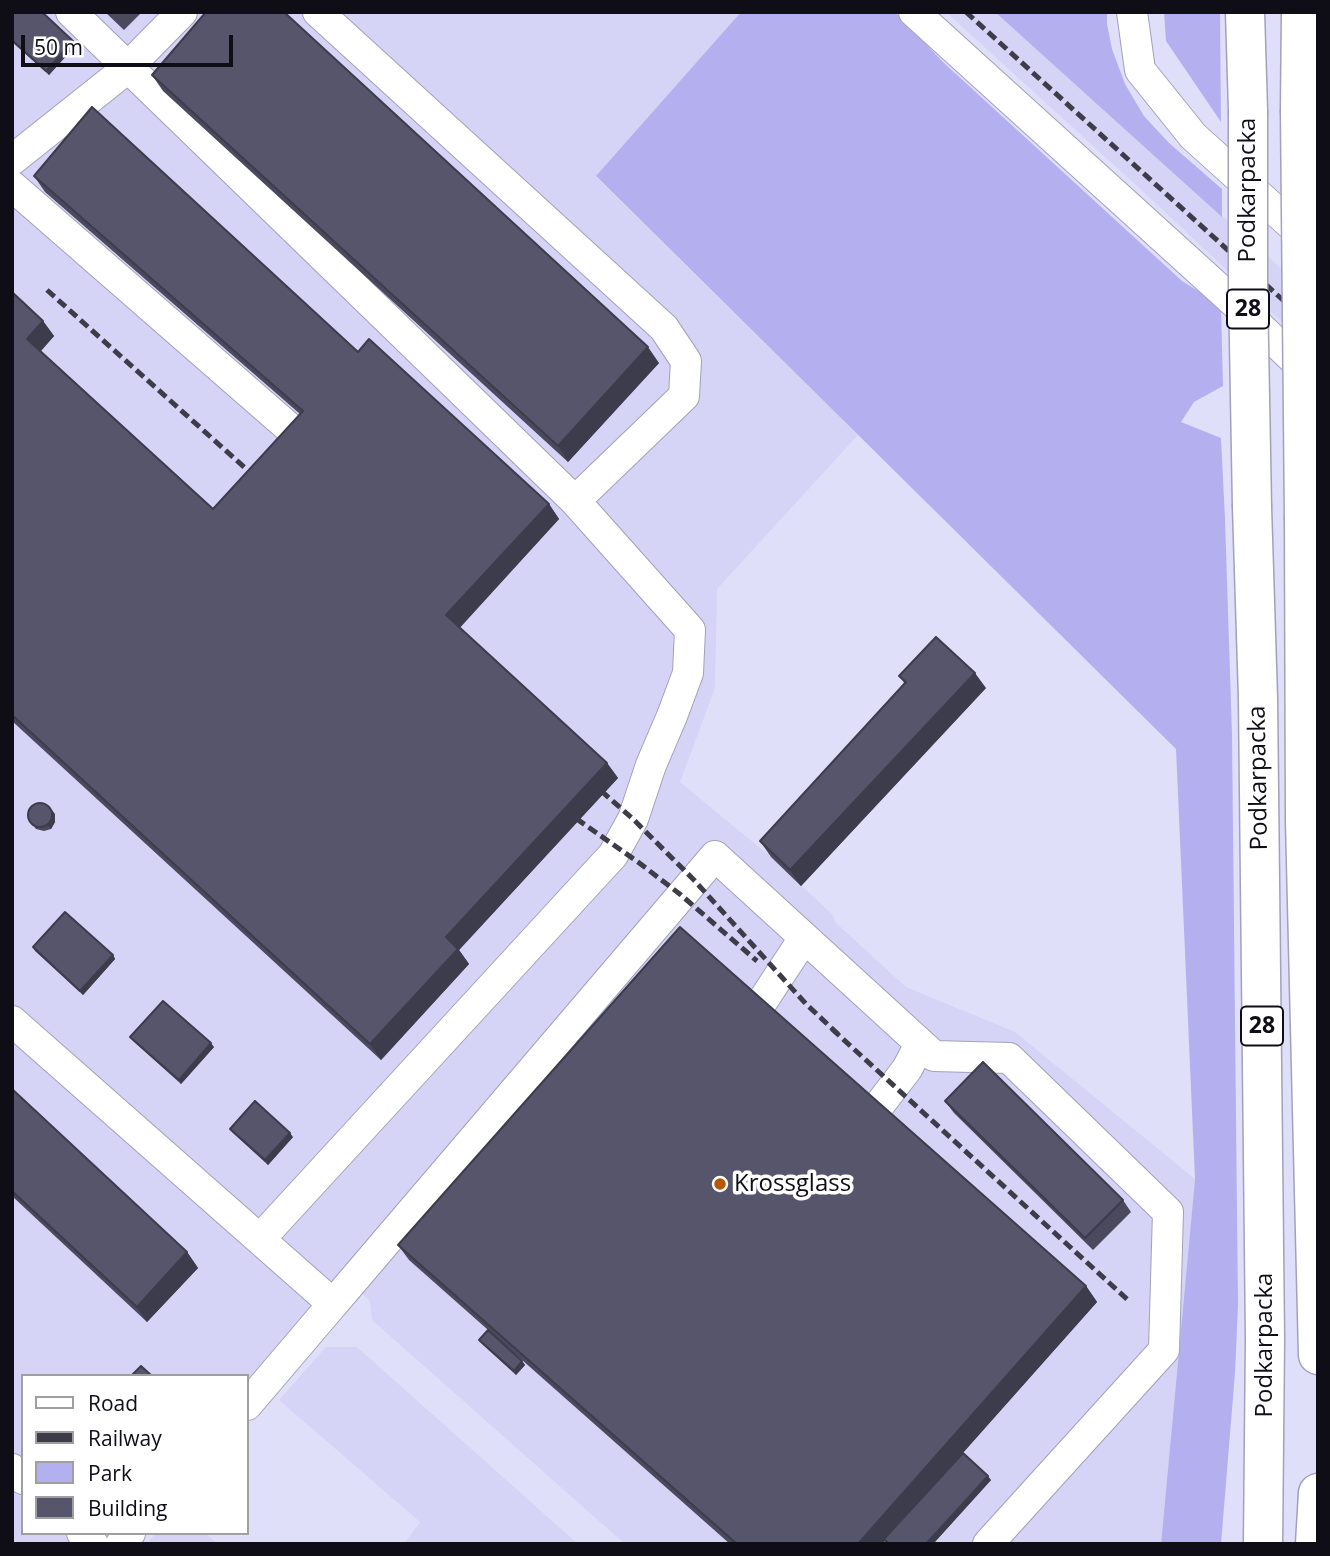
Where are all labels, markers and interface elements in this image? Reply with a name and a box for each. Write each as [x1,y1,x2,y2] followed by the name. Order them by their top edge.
[24,21,236,65] scale bar
[34,33,83,61] text: 50 m
[1234,118,1262,262] street label: Podkarpacka
[1227,290,1269,328] road number: 28
[1243,705,1275,851] street label: Podkarpacka
[1241,1007,1283,1046] road number: 28
[734,1170,851,1198] place label: Krossglass
[712,1176,728,1192] marker: Krossglass
[1251,1273,1279,1417] street label: Podkarpacka
[21,1374,248,1535] legend
[88,1389,138,1417] text: Road
[88,1424,162,1452] text: Railway
[88,1459,132,1487] text: Park
[88,1494,167,1522] text: Building

